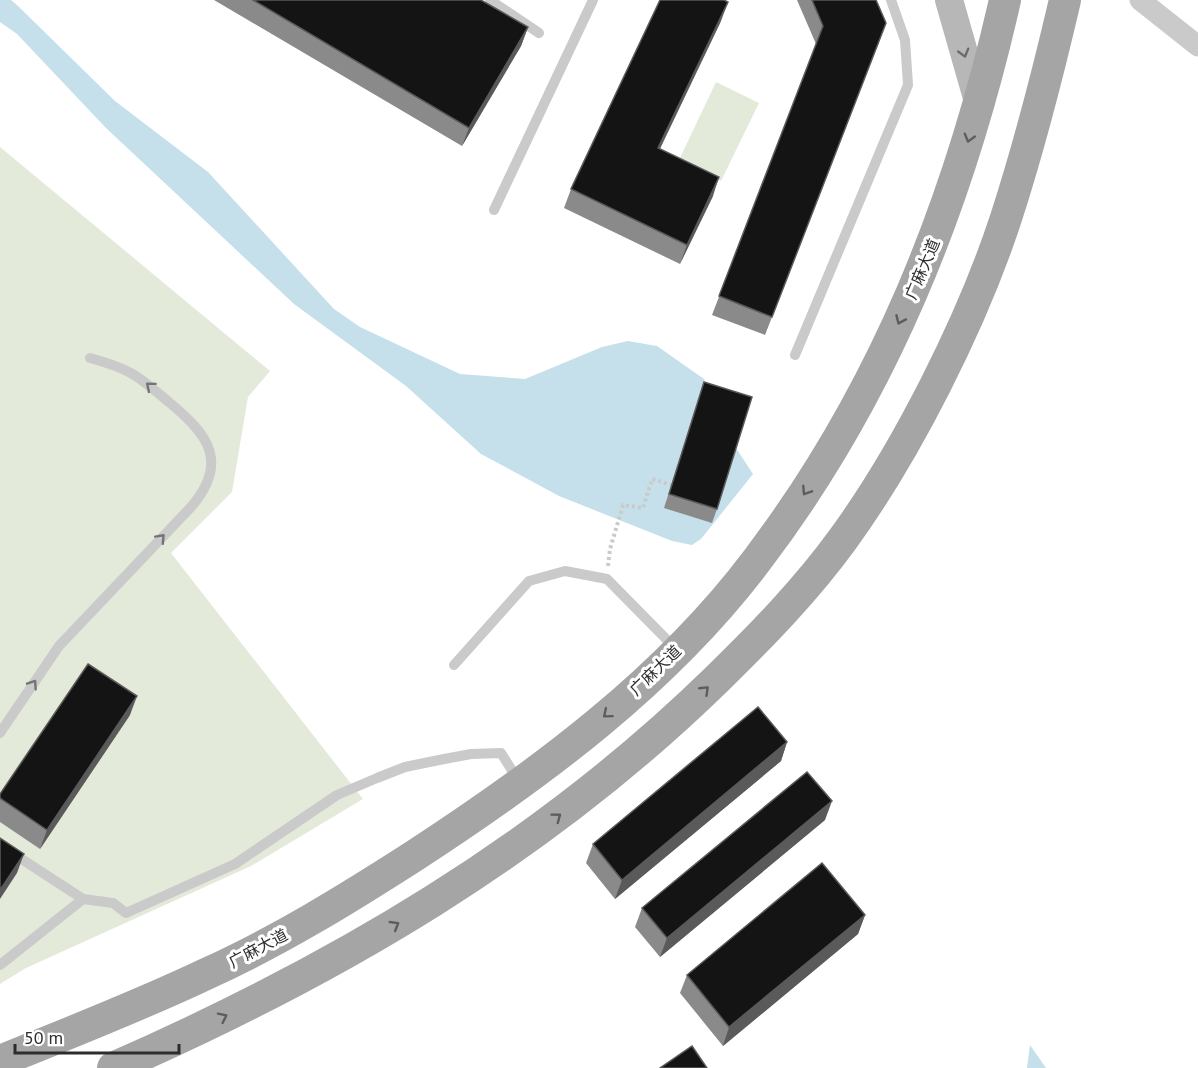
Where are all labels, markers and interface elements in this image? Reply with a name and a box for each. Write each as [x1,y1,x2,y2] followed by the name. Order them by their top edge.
[957,47,969,58] one-way arrow
[964,132,976,143] one-way arrow
[900,236,944,302] street label: 广麻大道
[895,314,907,325] one-way arrow
[146,382,157,393] one-way arrow
[802,484,813,495] one-way arrow
[154,535,165,545] one-way arrow
[625,641,685,699] street label: 广麻大道
[26,680,37,691] one-way arrow
[698,687,709,698] one-way arrow
[603,707,614,718] one-way arrow
[551,813,562,824] one-way arrow
[389,921,399,933] one-way arrow
[225,924,291,972] street label: 广麻大道
[217,1012,228,1024] one-way arrow
[15,1017,178,1055] scale bar
[24,1026,63,1049] text: 50 m

